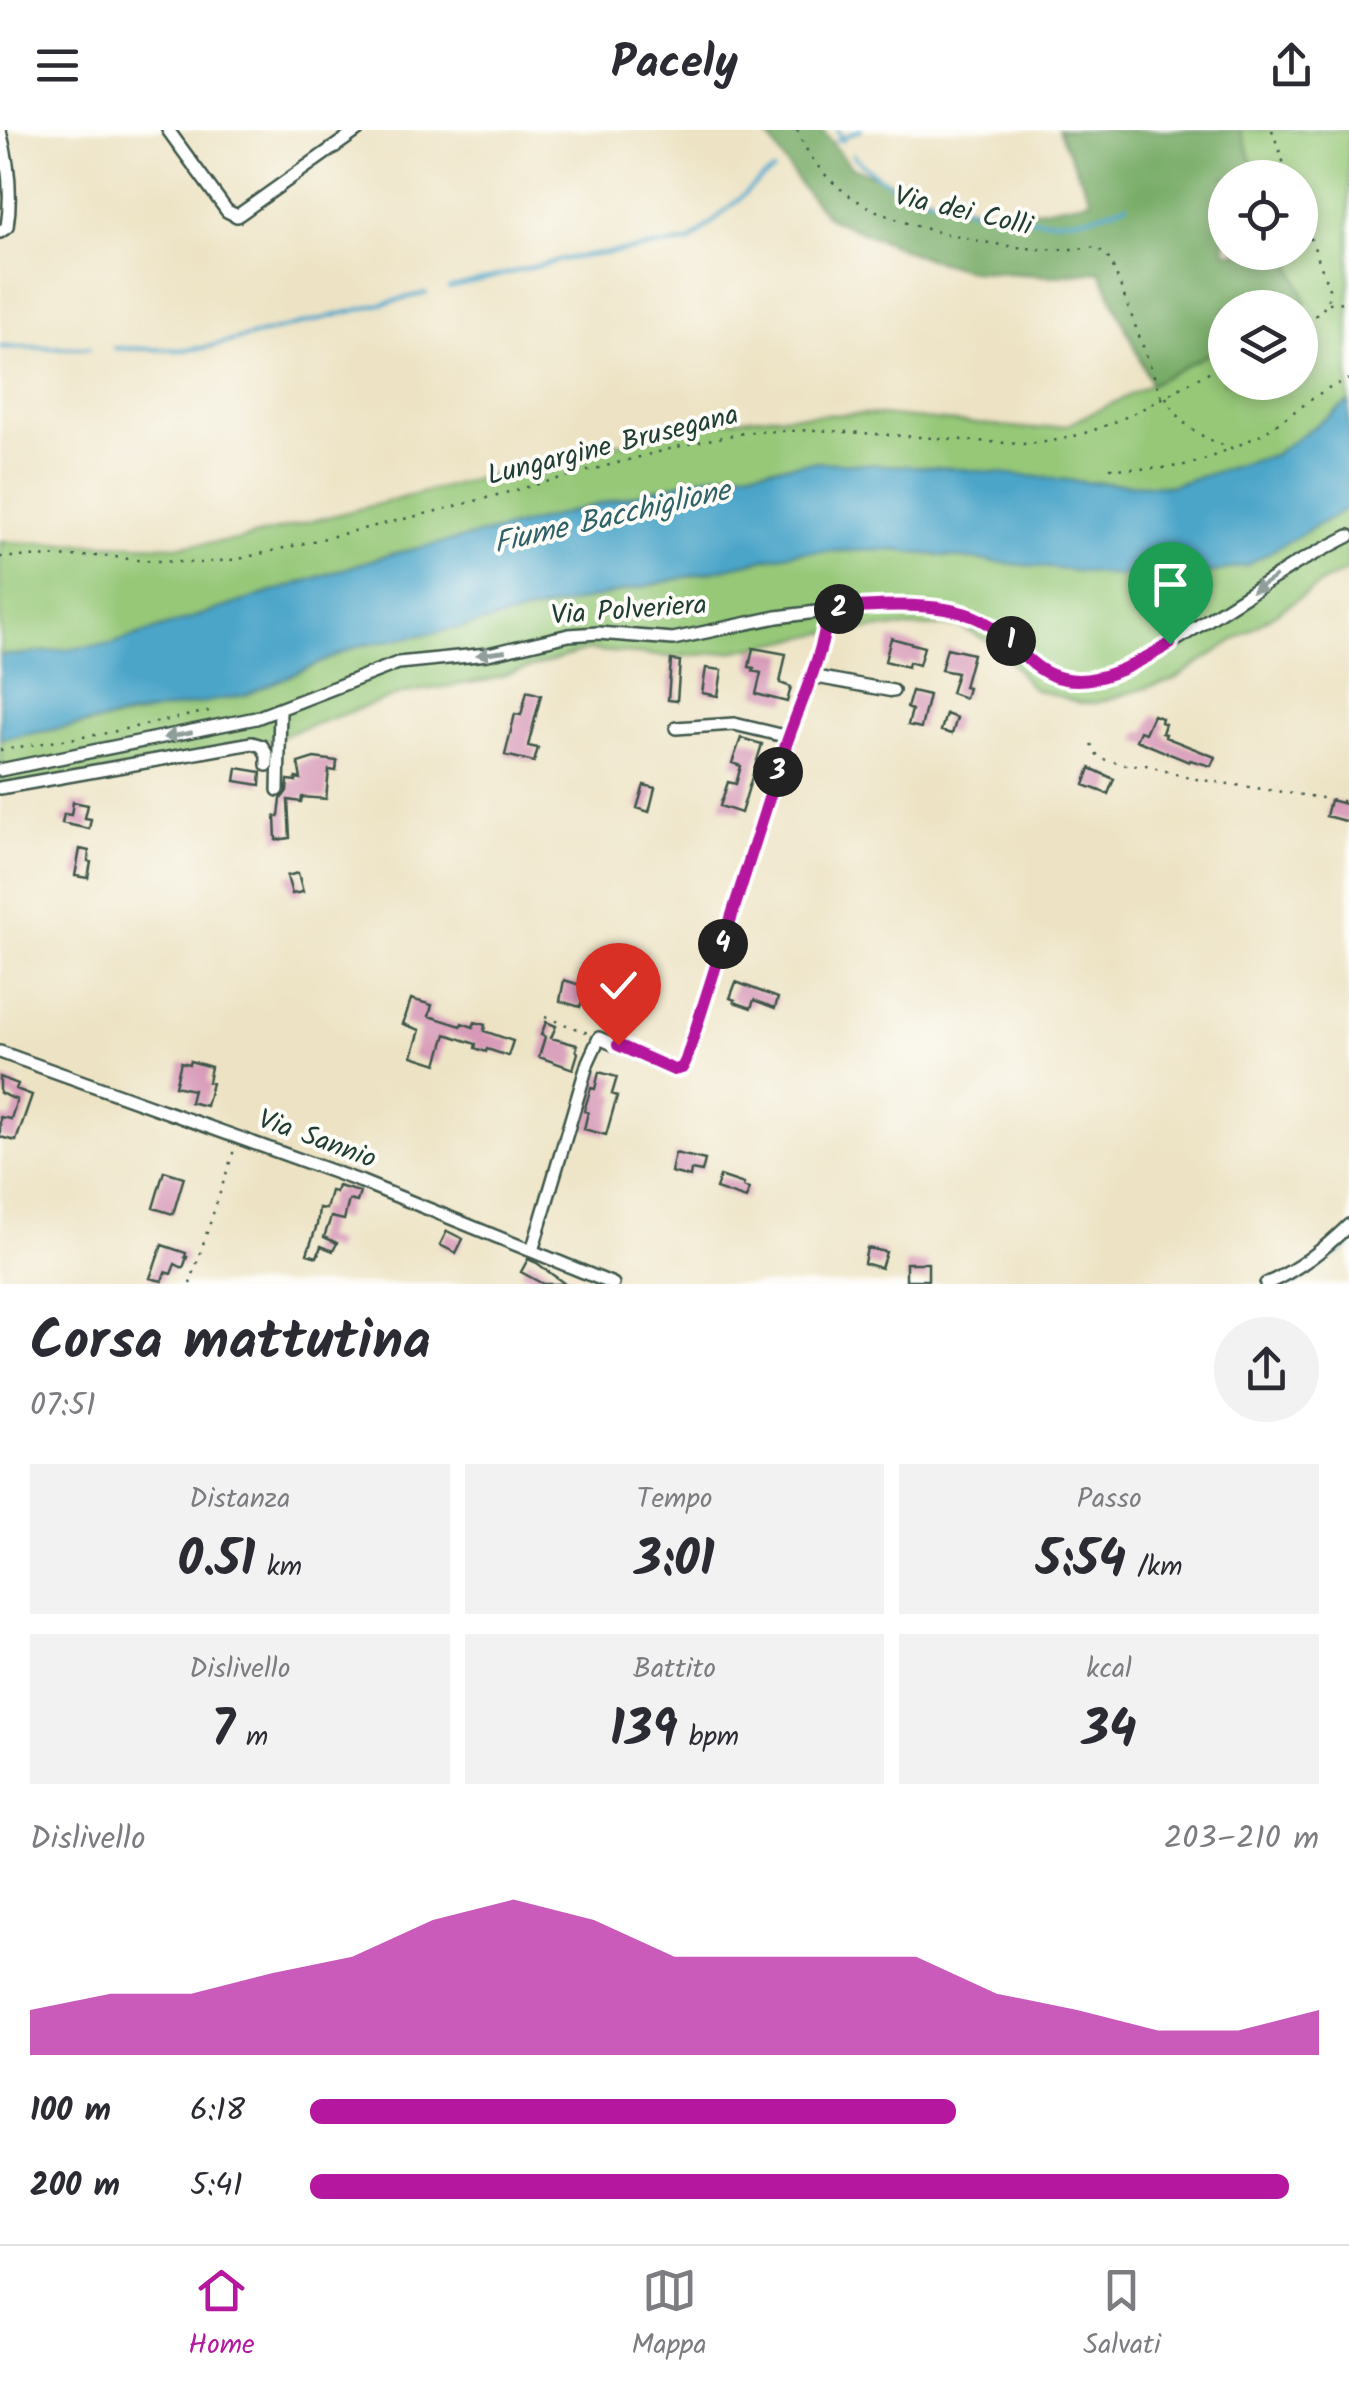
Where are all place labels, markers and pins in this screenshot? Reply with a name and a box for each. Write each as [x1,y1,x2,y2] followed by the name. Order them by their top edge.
[1128,542,1213,645] pin
[814,584,864,634] pin: 2
[986,616,1036,666] pin: 1
[753,747,803,797] pin: 3
[698,919,748,969] pin: 4
[576,943,661,1046] pin

